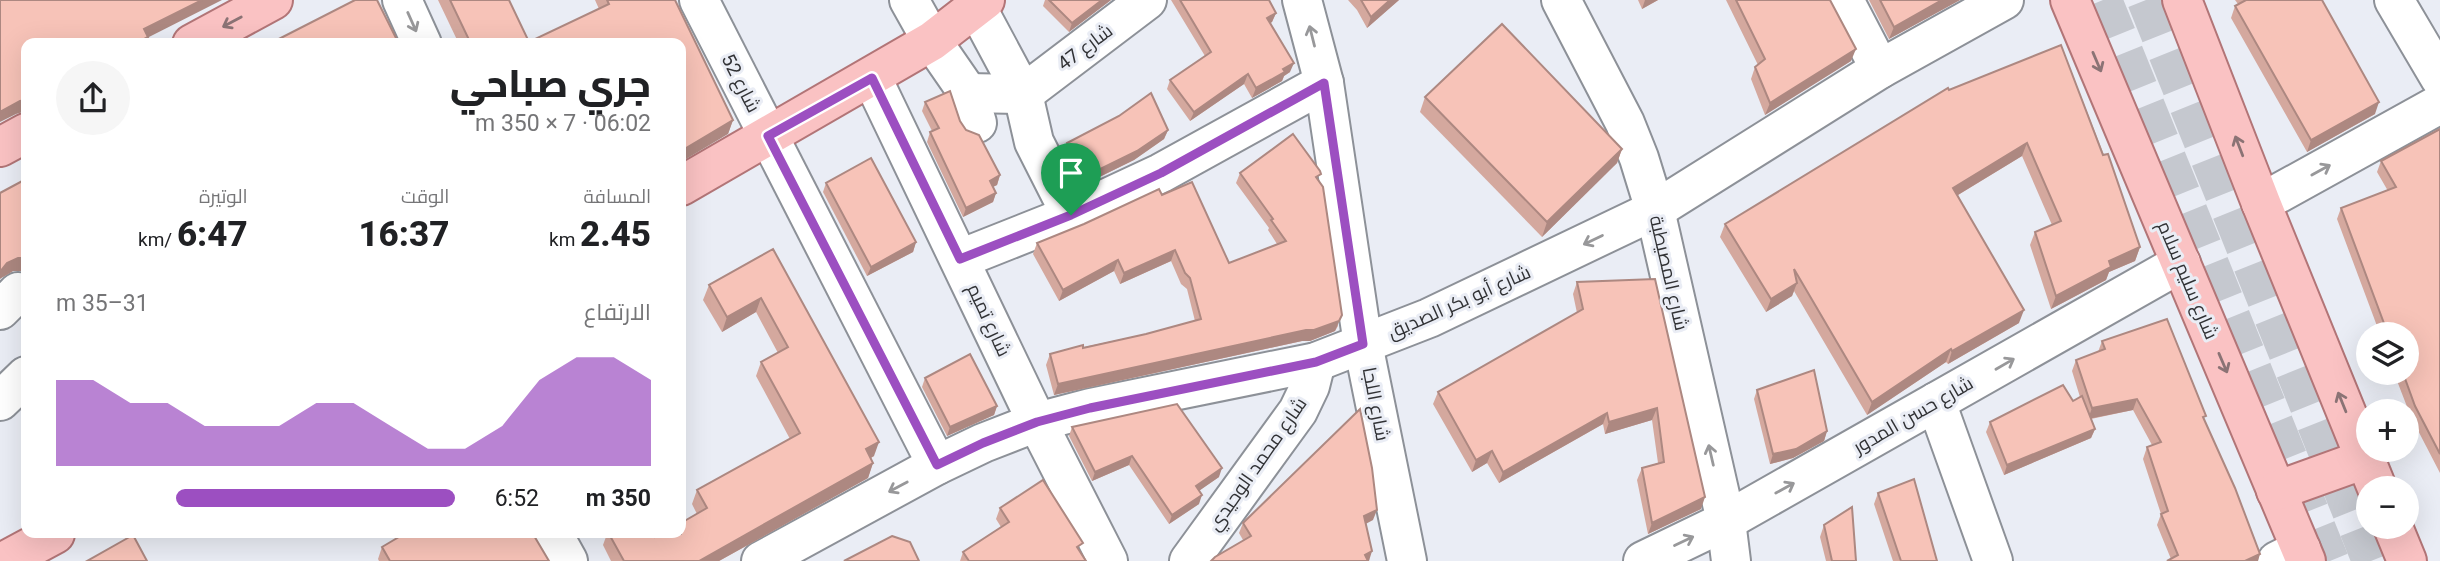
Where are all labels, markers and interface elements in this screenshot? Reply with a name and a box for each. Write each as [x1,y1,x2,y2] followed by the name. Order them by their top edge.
[406,11,419,32] one-way arrow
[222,16,243,29] one-way arrow
[1053,19,1118,77] street label: شارع 47
[1305,25,1318,47] one-way arrow
[715,50,766,117] street label: شارع 52
[2091,51,2104,73] one-way arrow
[56,61,130,135] button: share
[450,62,651,106] text: جري صباحي
[475,110,651,137] text: 06:02 · 7 × 350 m
[2231,136,2244,157] one-way arrow
[1041,143,1101,215] pin
[1052,154,1090,192] icon: arrive
[2310,163,2330,177] one-way arrow
[199,185,248,208] text: الوتيرة
[401,185,449,208] text: الوقت
[583,185,651,208] text: المسافة
[1643,213,1693,333] street label: شارع المصيطبة
[177,214,248,255] text: 6:47
[358,214,449,255] text: 16:37
[580,214,651,255] text: 2.45
[2151,217,2223,343] street label: شارع سليم سلام
[138,228,177,251] text: /km
[549,228,580,251] text: km
[1583,234,1604,247] one-way arrow
[1384,260,1535,346] street label: شارع أبو بكر الصديق
[960,280,1016,361] street label: شارع تميم
[56,290,149,317] text: 31–35 m
[584,299,651,326] text: الارتفاع
[2356,322,2419,539] map controls
[2356,322,2419,385] button: layers
[2217,351,2230,373] one-way arrow
[1994,356,2014,370] one-way arrow
[1356,365,1394,443] street label: شارع اللجا
[1848,371,1978,461] street label: شارع حسن المدور
[2335,392,2348,414] one-way arrow
[1202,393,1314,537] street label: شارع محمد الوحيدي
[2356,399,2419,462] button: +
[1703,444,1717,467] one-way arrow
[2356,476,2419,539] button: −
[888,480,909,494] one-way arrow
[1775,481,1795,495] one-way arrow
[495,485,539,512] text: 6:52
[586,485,651,512] text: 350 m
[1673,534,1694,548] one-way arrow

